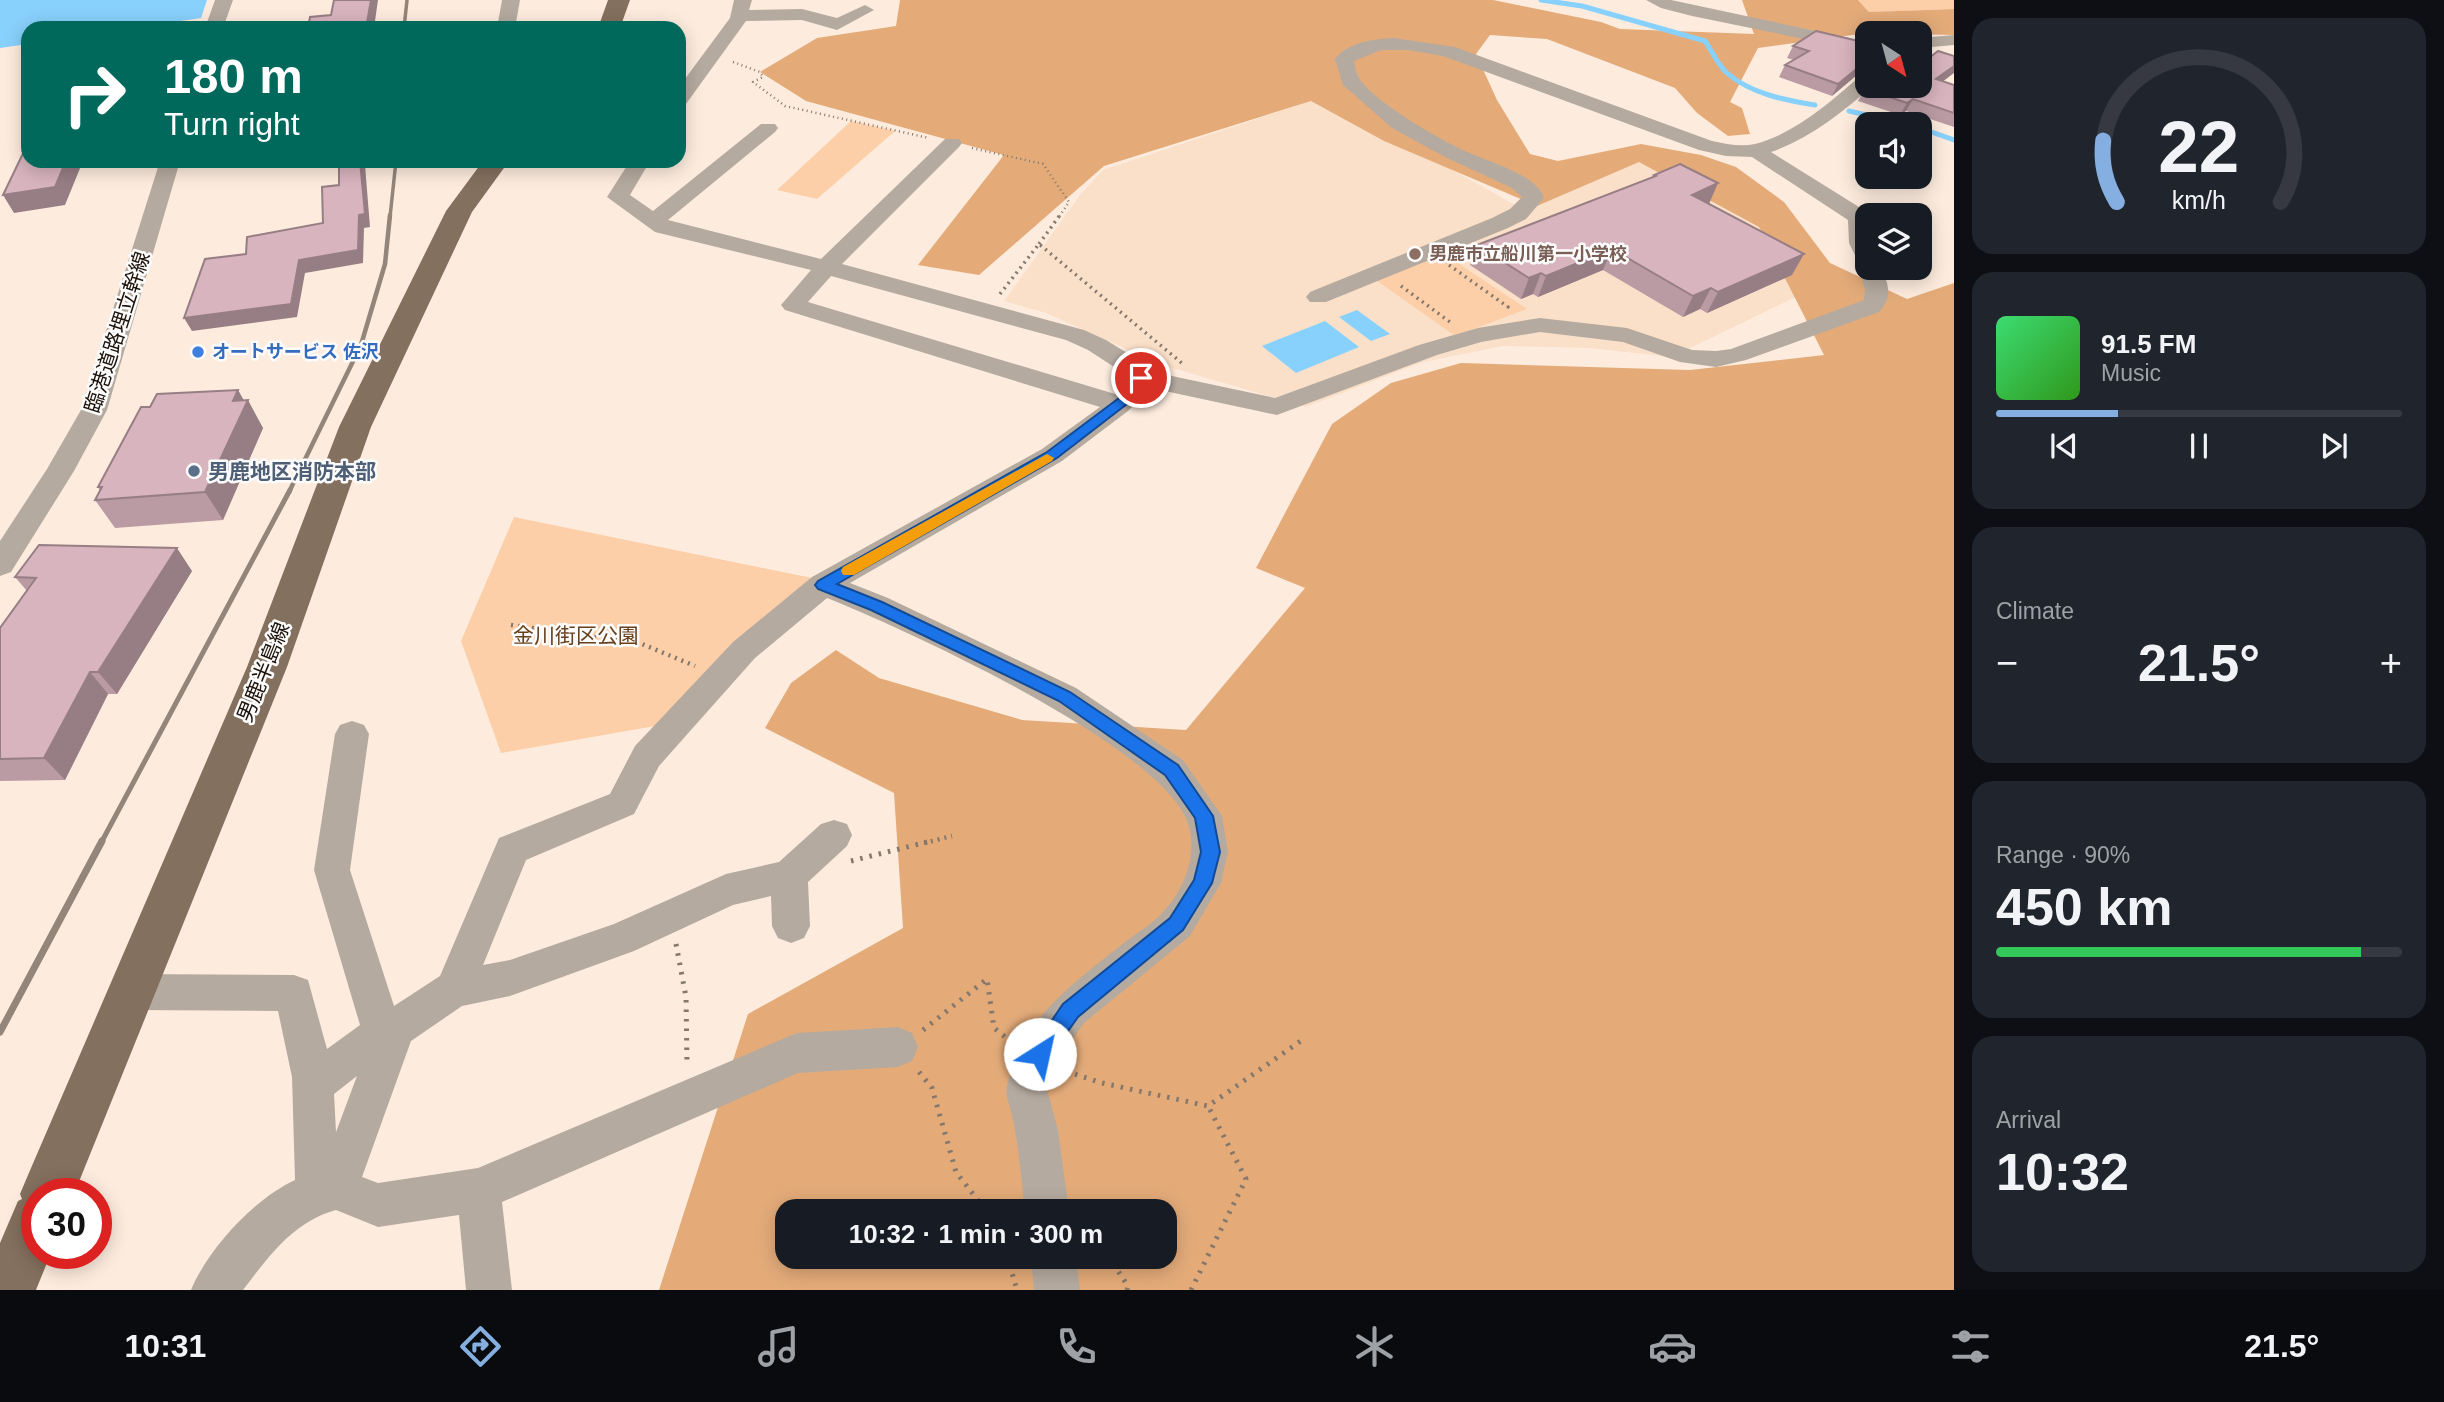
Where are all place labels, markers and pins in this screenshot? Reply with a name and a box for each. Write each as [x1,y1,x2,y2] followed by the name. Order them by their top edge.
[1429,244,1627,264] place label: 男鹿市立船川第一小学校
[1407,246,1423,262] marker: 男鹿市立船川第一小学校
[212,342,379,362] place label: オートサービス 佐沢
[190,344,206,360] marker: オートサービス 佐沢
[1111,348,1171,408] pin
[208,460,376,483] place label: 男鹿地区消防本部
[186,463,202,479] marker: 男鹿地区消防本部

